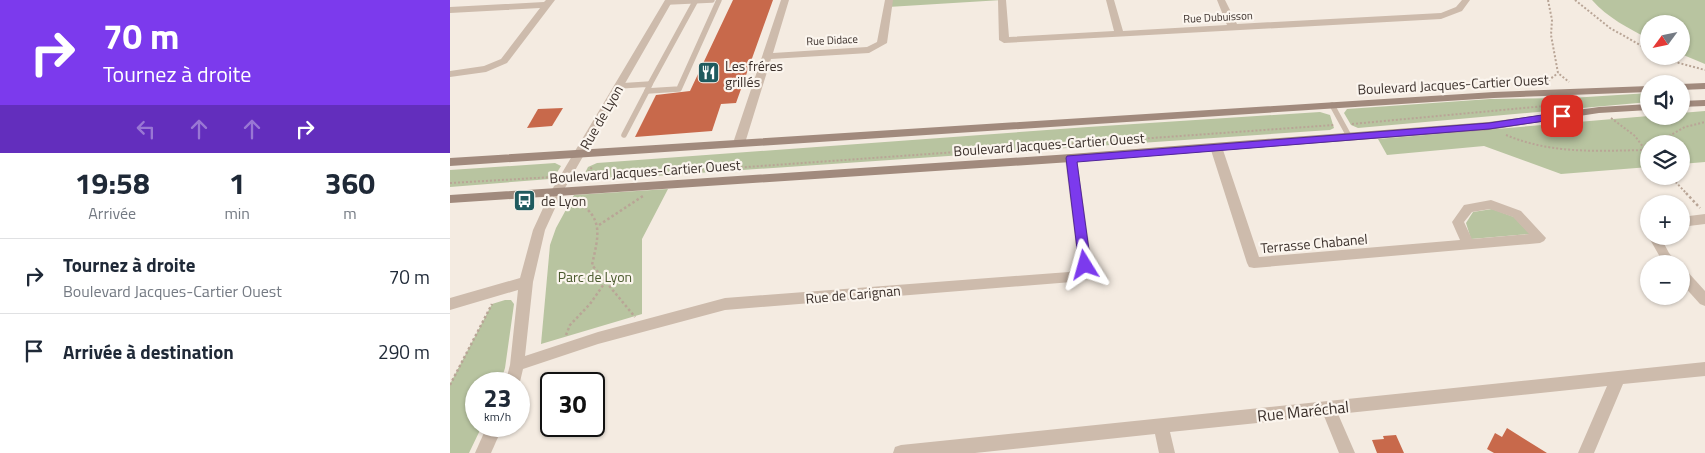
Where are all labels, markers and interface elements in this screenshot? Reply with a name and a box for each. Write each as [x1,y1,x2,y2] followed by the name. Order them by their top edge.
[1183,7,1253,27] street label: Rue Dubuisson
[103,9,179,63] text: 70 m
[1640,15,1690,65] north arrow
[1640,15,1690,305] map controls
[20,20,85,85] icon: right
[806,31,859,49] street label: Rue Didace
[725,55,783,92] place label: Les fréres grillés
[103,57,251,91] text: Tournez à droite
[697,61,721,85] restaurant icon: Les fréres grillés
[1357,68,1549,99] street label: Boulevard Jacques-Cartier Ouest
[1640,75,1690,125] button: sound
[574,81,628,153] street label: Rue de Lyon
[1541,95,1583,137] pin
[1548,102,1576,130] icon: arrive
[132,115,160,143] icon: left
[185,115,213,143] icon: ahead
[238,115,266,143] icon: ahead
[291,115,319,143] icon: right
[953,127,1145,161] street label: Boulevard Jacques-Cartier Ouest
[1640,135,1690,185] button: layers
[549,154,741,188] street label: Boulevard Jacques-Cartier Ouest
[75,160,150,206] text: 19:58
[229,160,246,206] text: 1
[325,160,375,206] text: 360
[513,188,537,212] bus stop icon: de Lyon
[541,190,586,211] place label: de Lyon
[1640,195,1690,245] button: +
[88,201,136,225] text: Arrivée
[224,201,250,225] text: min
[343,201,357,225] text: m
[1260,228,1368,258] street label: Terrasse Chabanel
[1058,238,1110,290] position arrow
[63,250,195,279] text: Tournez à droite
[1640,255,1690,305] button: −
[20,262,48,290] icon: right
[389,262,430,291] text: 70 m
[558,266,632,287] park label: Parc de Lyon
[63,279,282,303] text: Boulevard Jacques-Cartier Ouest
[805,279,901,309] street label: Rue de Carignan
[20,337,48,365] icon: arrive
[63,337,234,366] text: Arrivée à destination
[378,337,430,366] text: 290 m
[540,372,605,437] speed limit sign: 30
[483,379,512,417] text: 23
[1256,394,1350,428] street label: Rue Maréchal
[484,407,511,426] text: km/h

